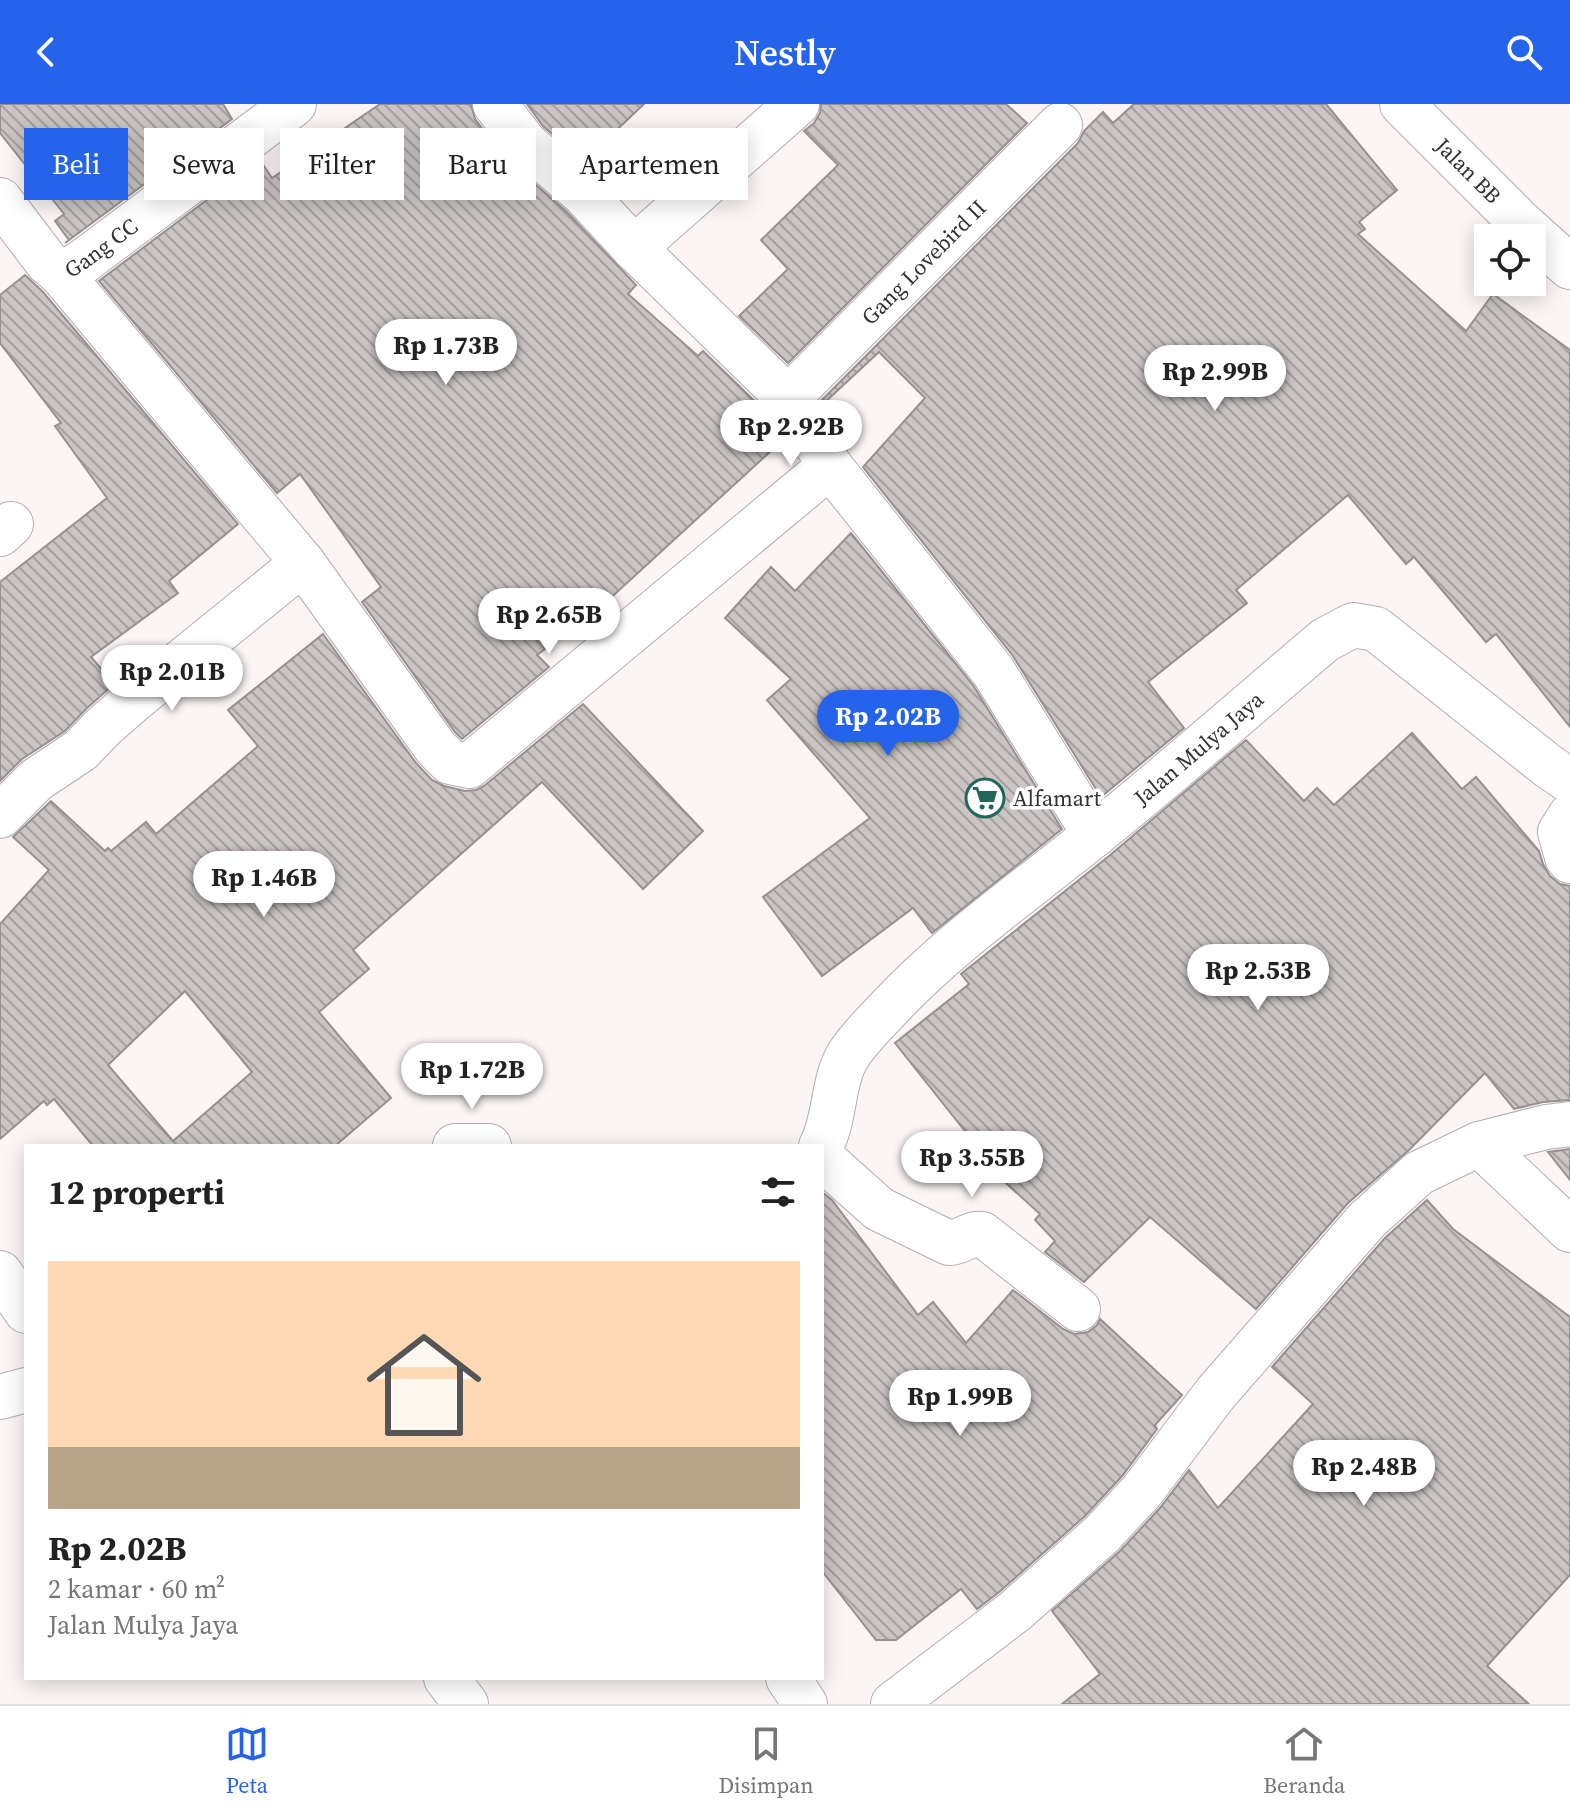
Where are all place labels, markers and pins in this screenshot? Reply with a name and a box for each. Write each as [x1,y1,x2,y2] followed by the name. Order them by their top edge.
[363,319,529,387] pin: Rp 1.73B
[1132,345,1298,413] pin: Rp 2.99B
[708,400,874,468] pin: Rp 2.92B
[466,588,632,656] pin: Rp 2.65B
[89,645,255,713] pin: Rp 2.01B
[805,690,971,758] pin: Rp 2.02B
[964,777,1006,819] supermarket icon: Alfamart
[1013,783,1102,813] place label: Alfamart
[181,851,347,919] pin: Rp 1.46B
[1175,944,1341,1012] pin: Rp 2.53B
[389,1043,555,1111] pin: Rp 1.72B
[889,1131,1055,1199] pin: Rp 3.55B
[877,1370,1043,1438] pin: Rp 1.99B
[1281,1440,1447,1508] pin: Rp 2.48B

